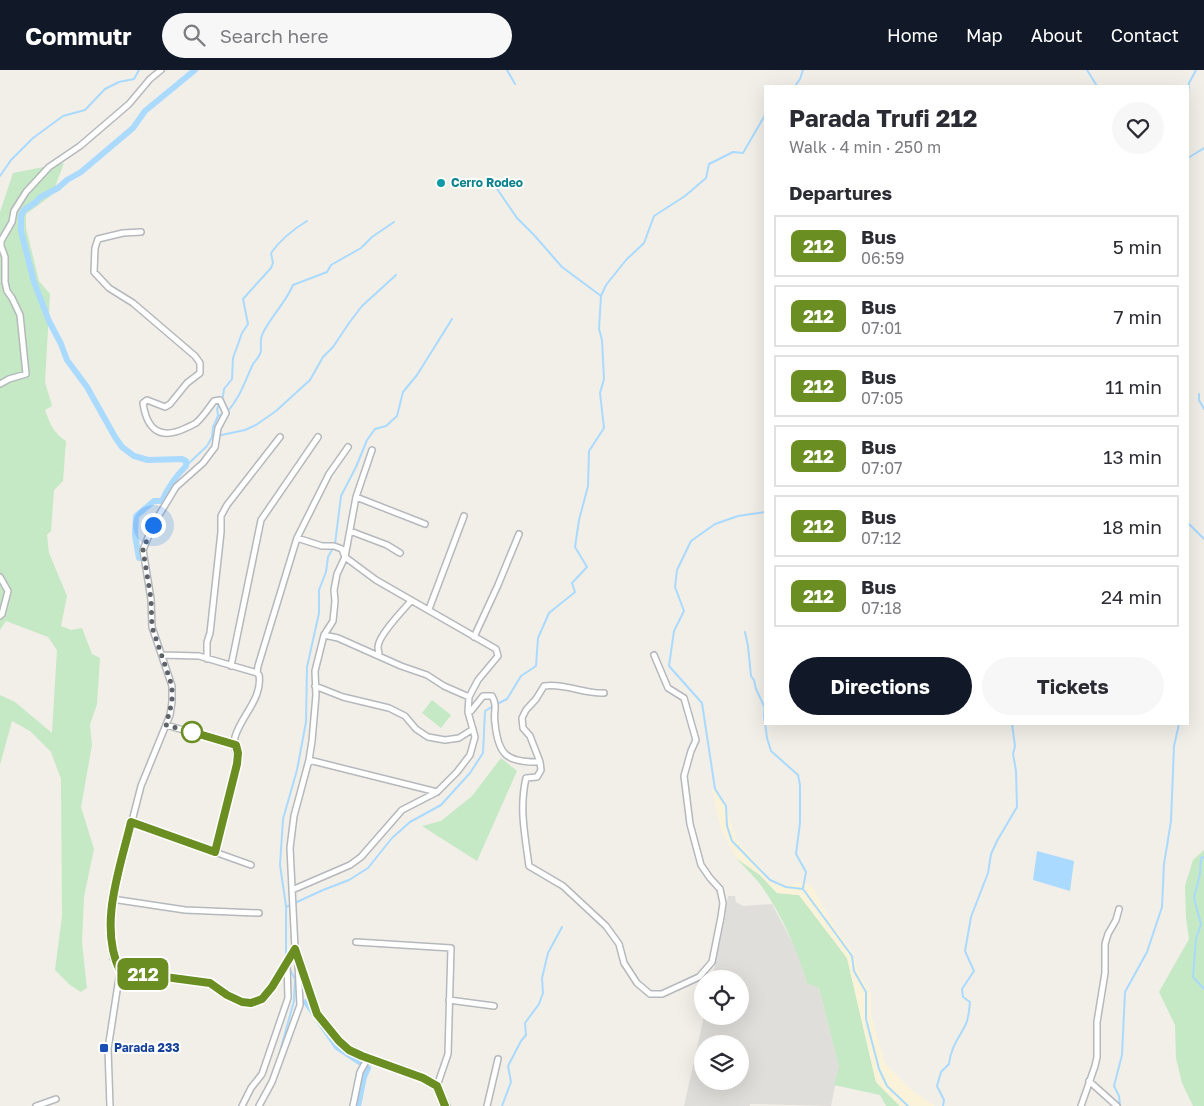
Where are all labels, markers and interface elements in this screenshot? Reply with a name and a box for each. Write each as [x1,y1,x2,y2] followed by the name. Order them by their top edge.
[162,13,512,58] search box
[25,21,132,50] text: Commutr
[180,21,208,49] icon: search
[220,24,329,47] text: Search here
[887,24,938,46] text: Home
[966,24,1003,46] text: Map
[1031,24,1083,46] text: About
[1111,24,1179,46] text: Contact
[1112,102,1164,154] button: heart
[789,103,978,132] text: Parada Trufi 212
[789,137,941,157] text: Walk · 4 min · 250 m
[451,175,523,190] place label: Cerro Rodeo
[435,177,447,189] marker: Cerro Rodeo
[789,181,892,204] text: Departures
[861,225,896,248] text: Bus
[803,235,834,257] text: 212
[1113,235,1162,258] text: 5 min
[861,248,904,268] text: 06:59
[861,295,896,318] text: Bus
[803,305,834,327] text: 212
[1114,305,1162,328] text: 7 min
[861,318,902,338] text: 07:01
[861,365,896,388] text: Bus
[803,375,834,397] text: 212
[1105,375,1162,398] text: 11 min
[861,388,903,408] text: 07:05
[861,435,896,458] text: Bus
[803,445,834,467] text: 212
[1103,445,1162,468] text: 13 min
[861,458,903,478] text: 07:07
[861,505,896,528] text: Bus
[141,513,166,538] your location
[803,515,834,537] text: 212
[1103,515,1162,538] text: 18 min
[861,528,901,548] text: 07:12
[861,575,896,598] text: Bus
[803,585,834,607] text: 212
[1101,585,1162,608] text: 24 min
[861,598,902,618] text: 07:18
[789,657,972,715] button: Directions
[982,657,1164,715] button: Tickets
[181,721,203,743] unlabelled marker
[114,958,172,990] line badge: 212
[127,963,159,985] text: 212
[694,970,749,1090] map controls
[694,970,749,1025] button: locate
[694,1035,749,1090] button: layers
[114,1040,180,1055] place label: Parada 233
[98,1042,110,1054] marker: Parada 233

